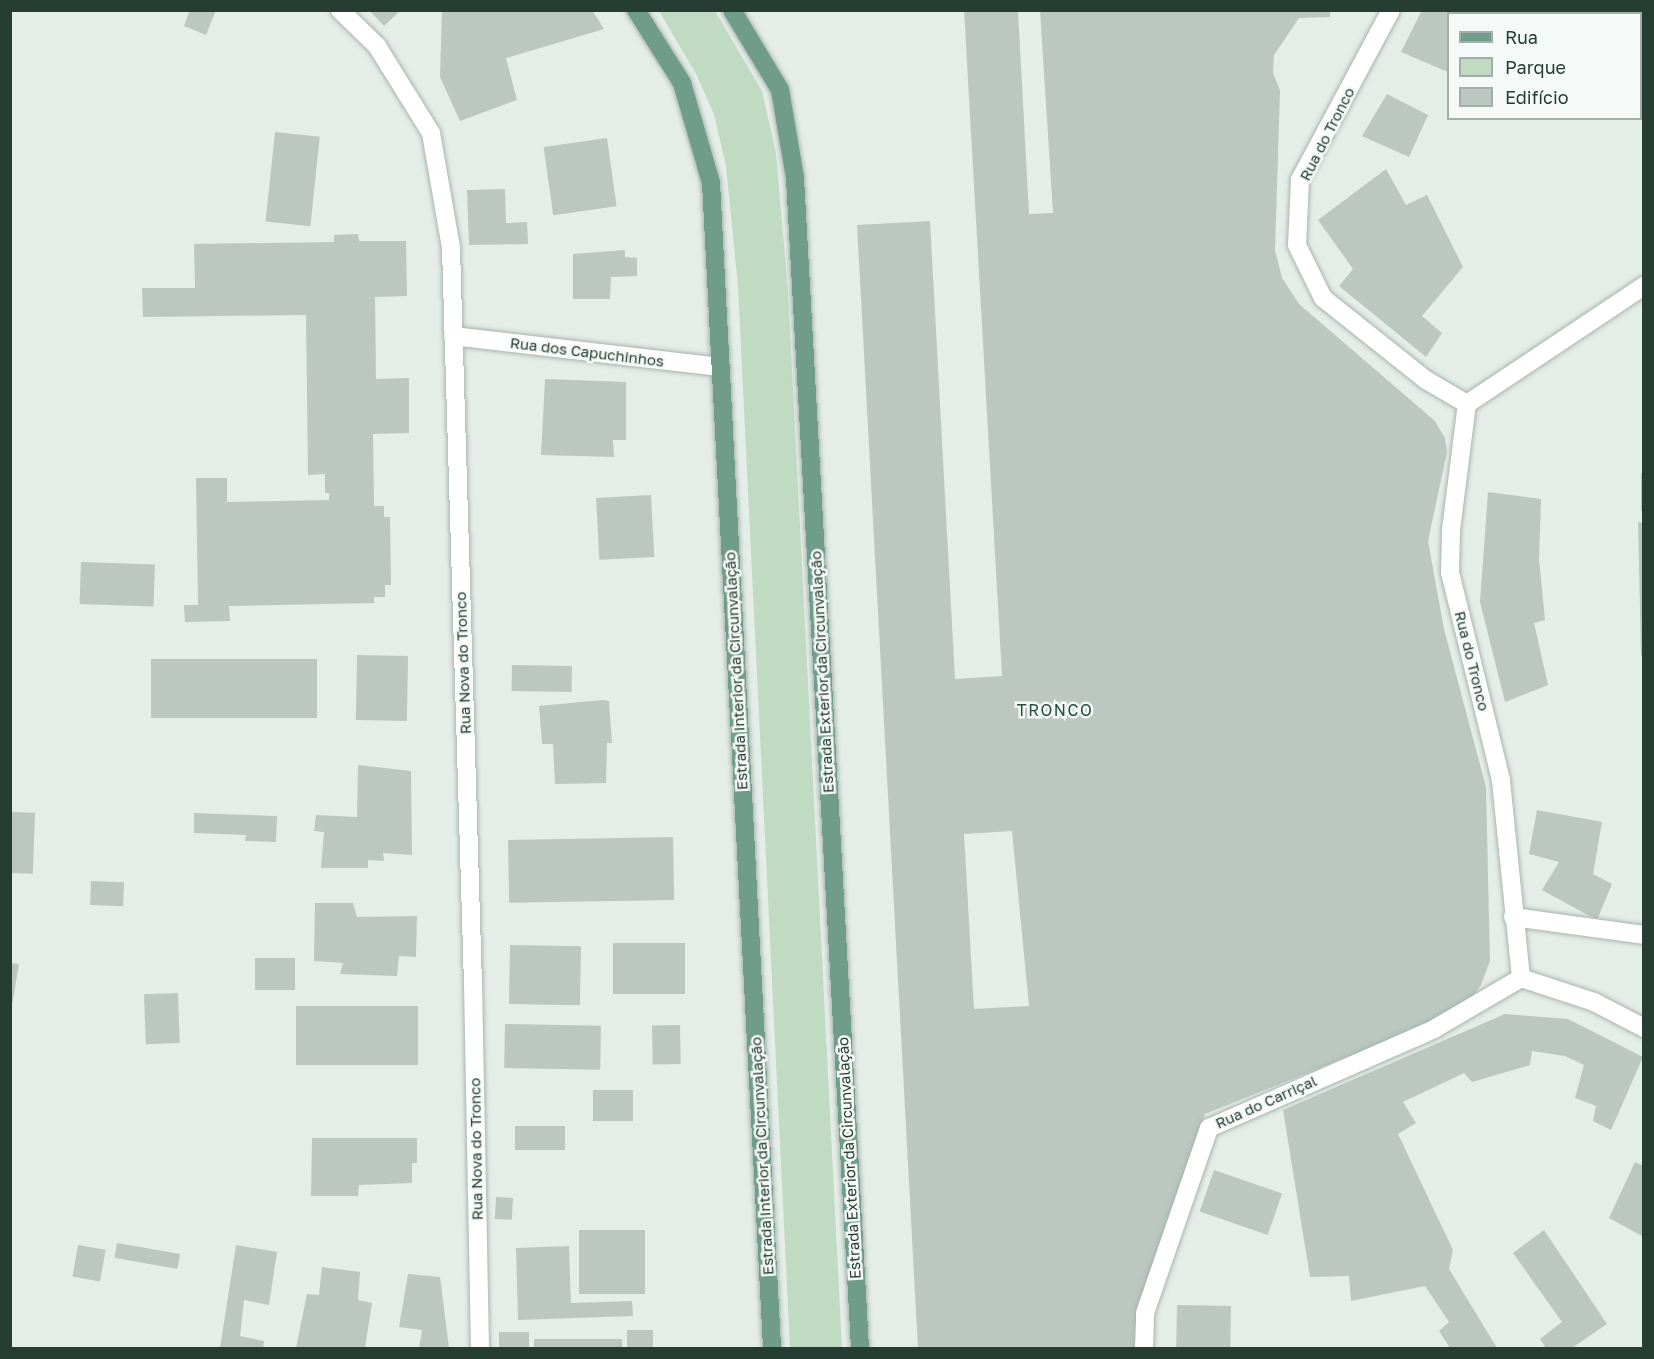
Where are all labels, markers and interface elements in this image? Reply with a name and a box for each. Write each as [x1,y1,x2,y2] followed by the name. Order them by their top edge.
[1447,12,1642,120] legend
[1505,26,1538,48] text: Rua
[1505,56,1566,78] text: Parque
[1296,84,1358,184] street label: Rua do Tronco
[1505,86,1569,108] text: Edifício
[509,334,665,370] street label: Rua dos Capuchinhos
[807,550,837,794] street label: Estrada Exterior da Circunvalação
[721,551,751,791] street label: Estrada Interior da Circunvalação
[452,591,474,735] street label: Rua Nova do Tronco
[1451,609,1493,713] street label: Rua do Tronco
[1017,700,1093,720] district label: TRONCO
[747,1036,777,1276] street label: Estrada Interior da Circunvalação
[834,1036,864,1280] street label: Estrada Exterior da Circunvalação
[1213,1072,1319,1132] street label: Rua do Carriçal
[466,1078,486,1220] street label: Rua Nova do Tronco

